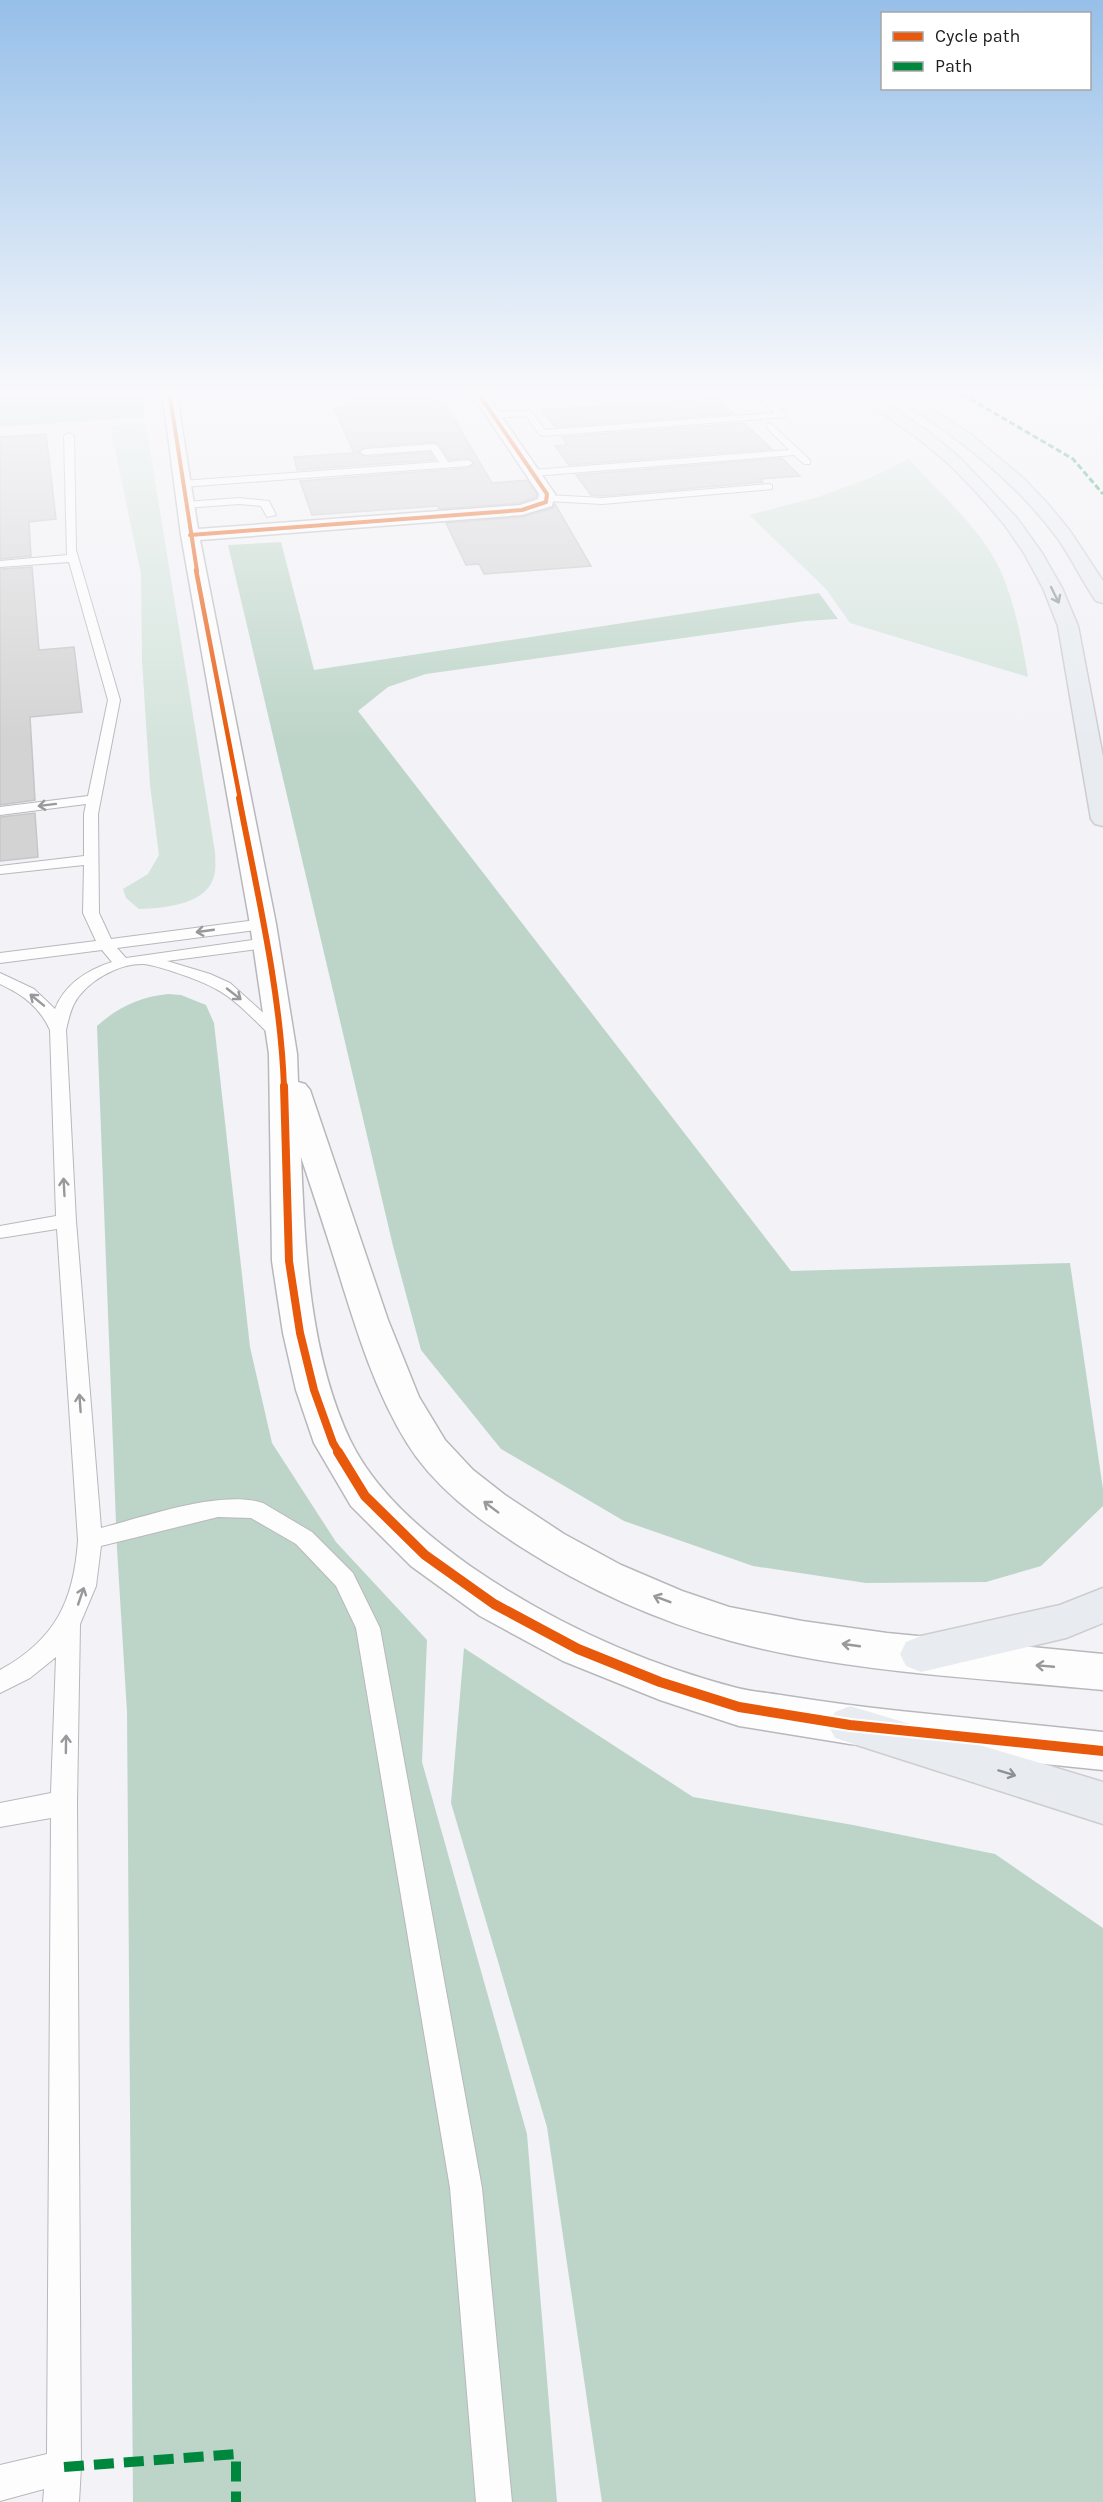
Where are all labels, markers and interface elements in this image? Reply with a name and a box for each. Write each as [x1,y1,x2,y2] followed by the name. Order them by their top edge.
[881,12,1091,90] legend
[935,25,1020,47] text: Cycle path
[935,55,973,77] text: Path
[1050,585,1062,603] one-way arrow
[38,800,58,811] one-way arrow
[195,926,215,937] one-way arrow
[226,988,242,1001] one-way arrow
[29,993,45,1006] one-way arrow
[59,1178,70,1198] one-way arrow
[74,1393,85,1413] one-way arrow
[484,1501,500,1513] one-way arrow
[77,1587,88,1606] one-way arrow
[653,1593,672,1604] one-way arrow
[842,1640,861,1651] one-way arrow
[1035,1660,1055,1671] one-way arrow
[60,1735,72,1755] one-way arrow
[997,1768,1016,1779] one-way arrow

